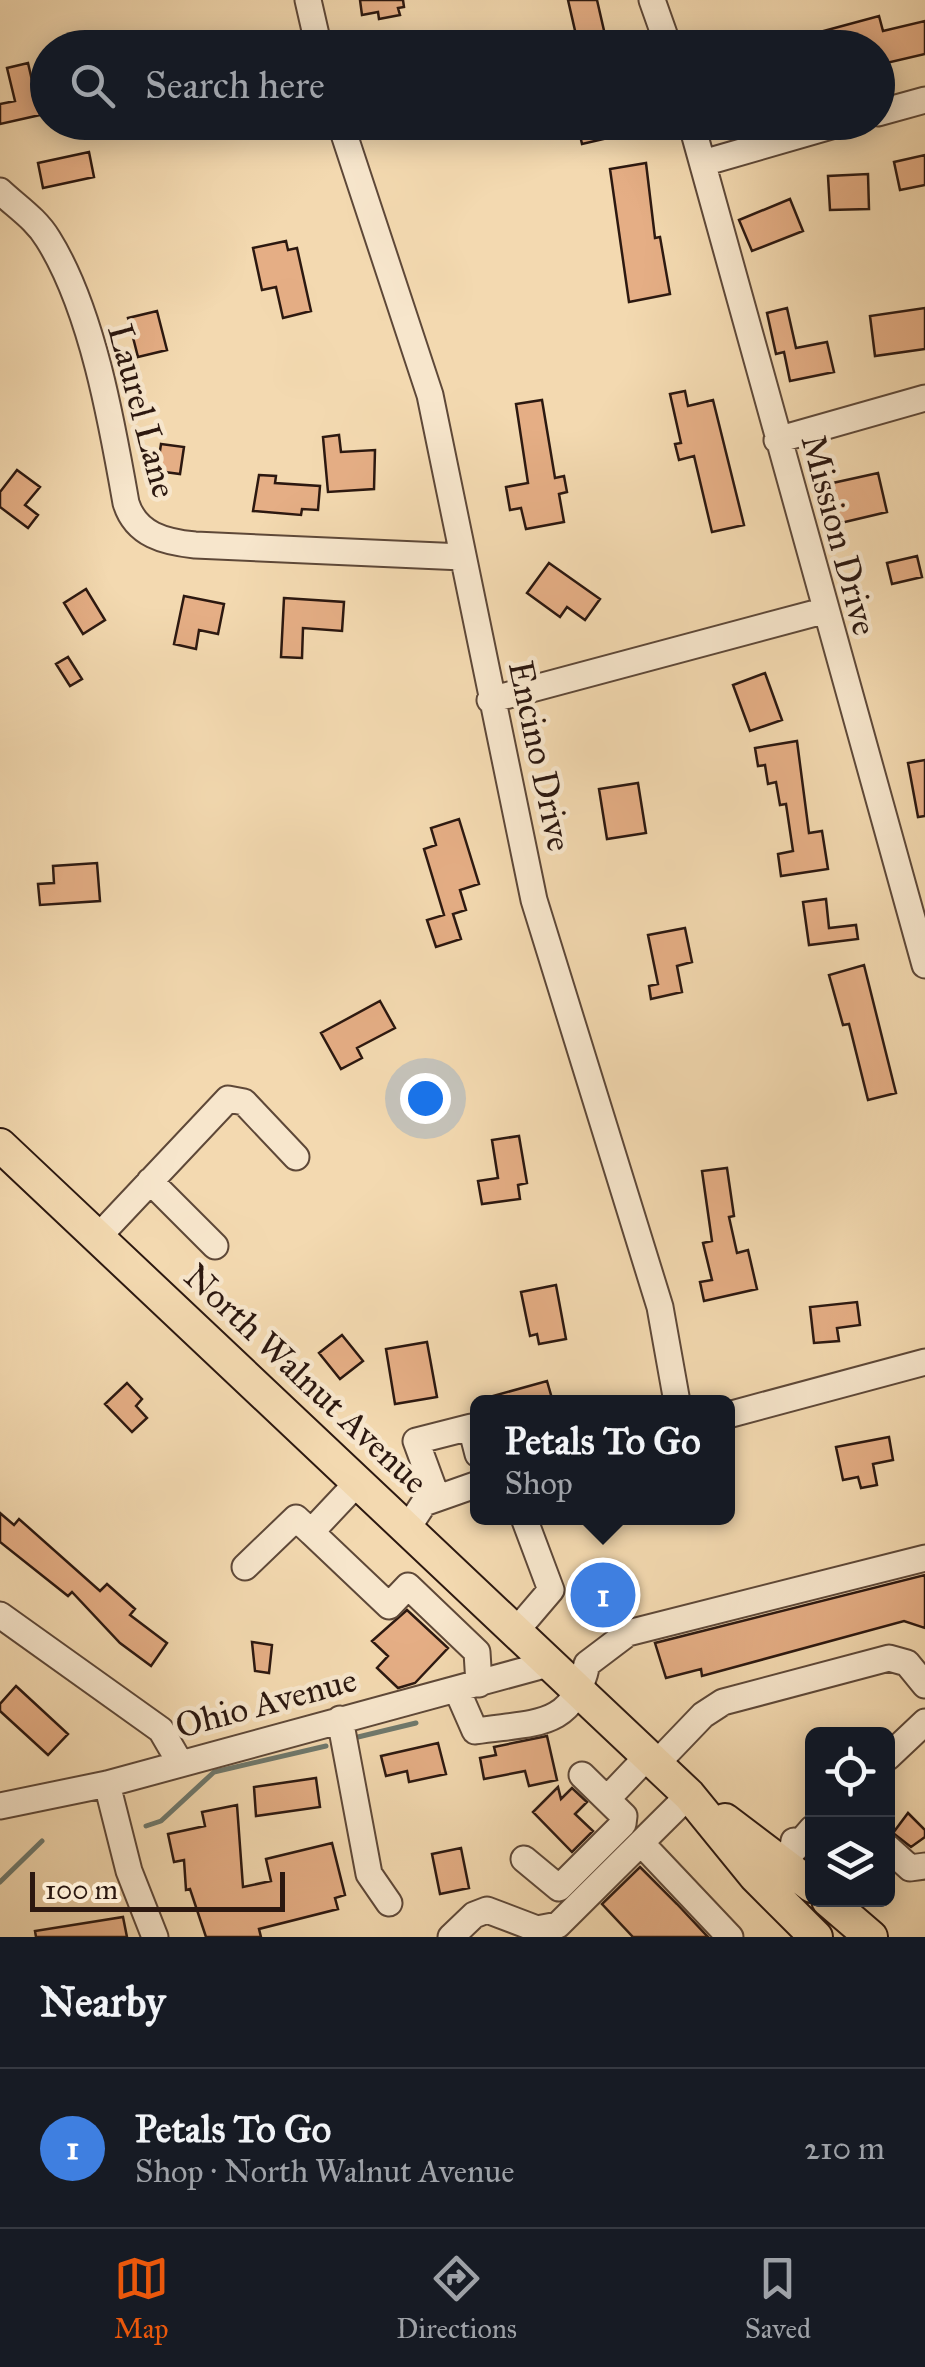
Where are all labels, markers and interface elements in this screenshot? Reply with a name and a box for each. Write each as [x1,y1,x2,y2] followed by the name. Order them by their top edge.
[30,30,895,140] search box
[65,58,120,113] icon: search
[145,62,325,108] text: Search here
[98,320,186,502] street label: Laurel Lane
[792,430,886,640] street label: Mission Drive
[499,657,581,855] street label: Encino Drive
[400,1073,451,1124] your location
[175,1255,437,1503] street label: North Walnut Avenue
[470,1395,735,1525] popup
[504,1418,701,1464] text: Petals To Go
[504,1464,573,1503] text: Shop
[570,1558,636,1632] pin: 1
[171,1658,361,1748] street label: Ohio Avenue
[805,1727,895,1907] map controls
[805,1727,895,1817] button: locate
[805,1817,895,1907] button: layers
[30,1867,285,1912] scale bar
[45,1872,118,1907] text: 100 m
[40,1976,165,2028] text: Nearby
[135,2106,331,2152] text: Petals To Go
[66,2129,79,2168] text: 1
[804,2129,885,2168] text: 210 m
[135,2152,515,2191] text: Shop · North Walnut Avenue
[114,2251,169,2346] tab: Map
[396,2251,517,2346] tab: Directions
[745,2251,811,2346] tab: Saved

